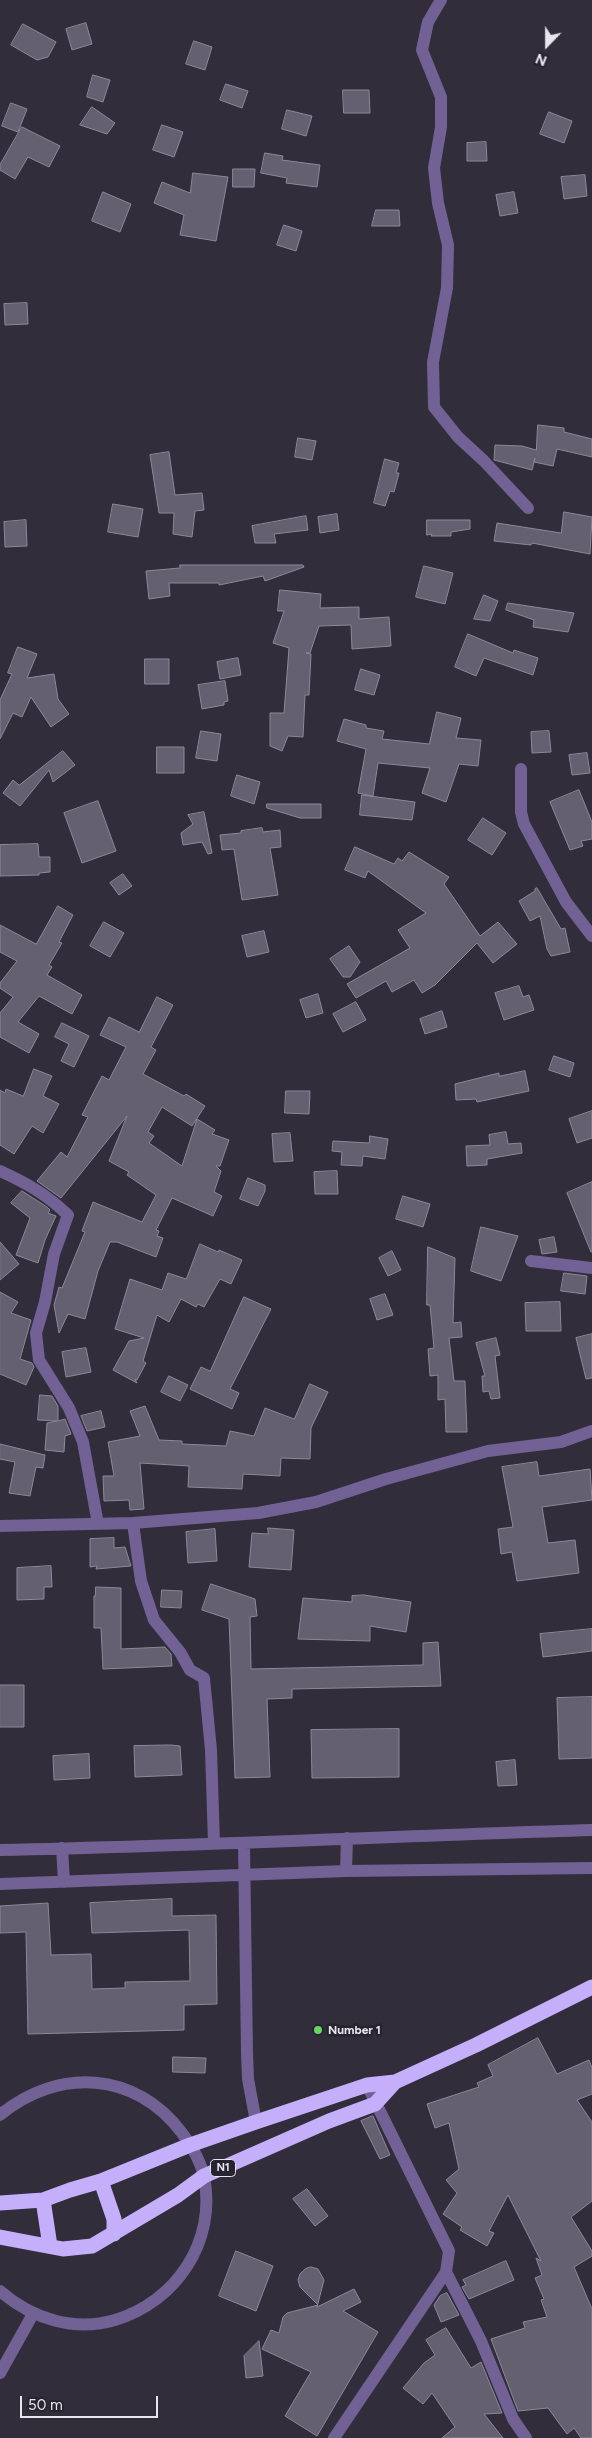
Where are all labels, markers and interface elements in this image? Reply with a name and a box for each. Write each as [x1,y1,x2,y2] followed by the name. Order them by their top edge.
[522,20,572,70] north arrow
[533,49,549,69] text: N
[328,2023,381,2037] place label: Number 1
[312,2024,324,2036] marker: Number 1
[210,2160,236,2176] road number: N1
[22,2386,160,2418] scale bar
[28,2396,63,2414] text: 50 m

